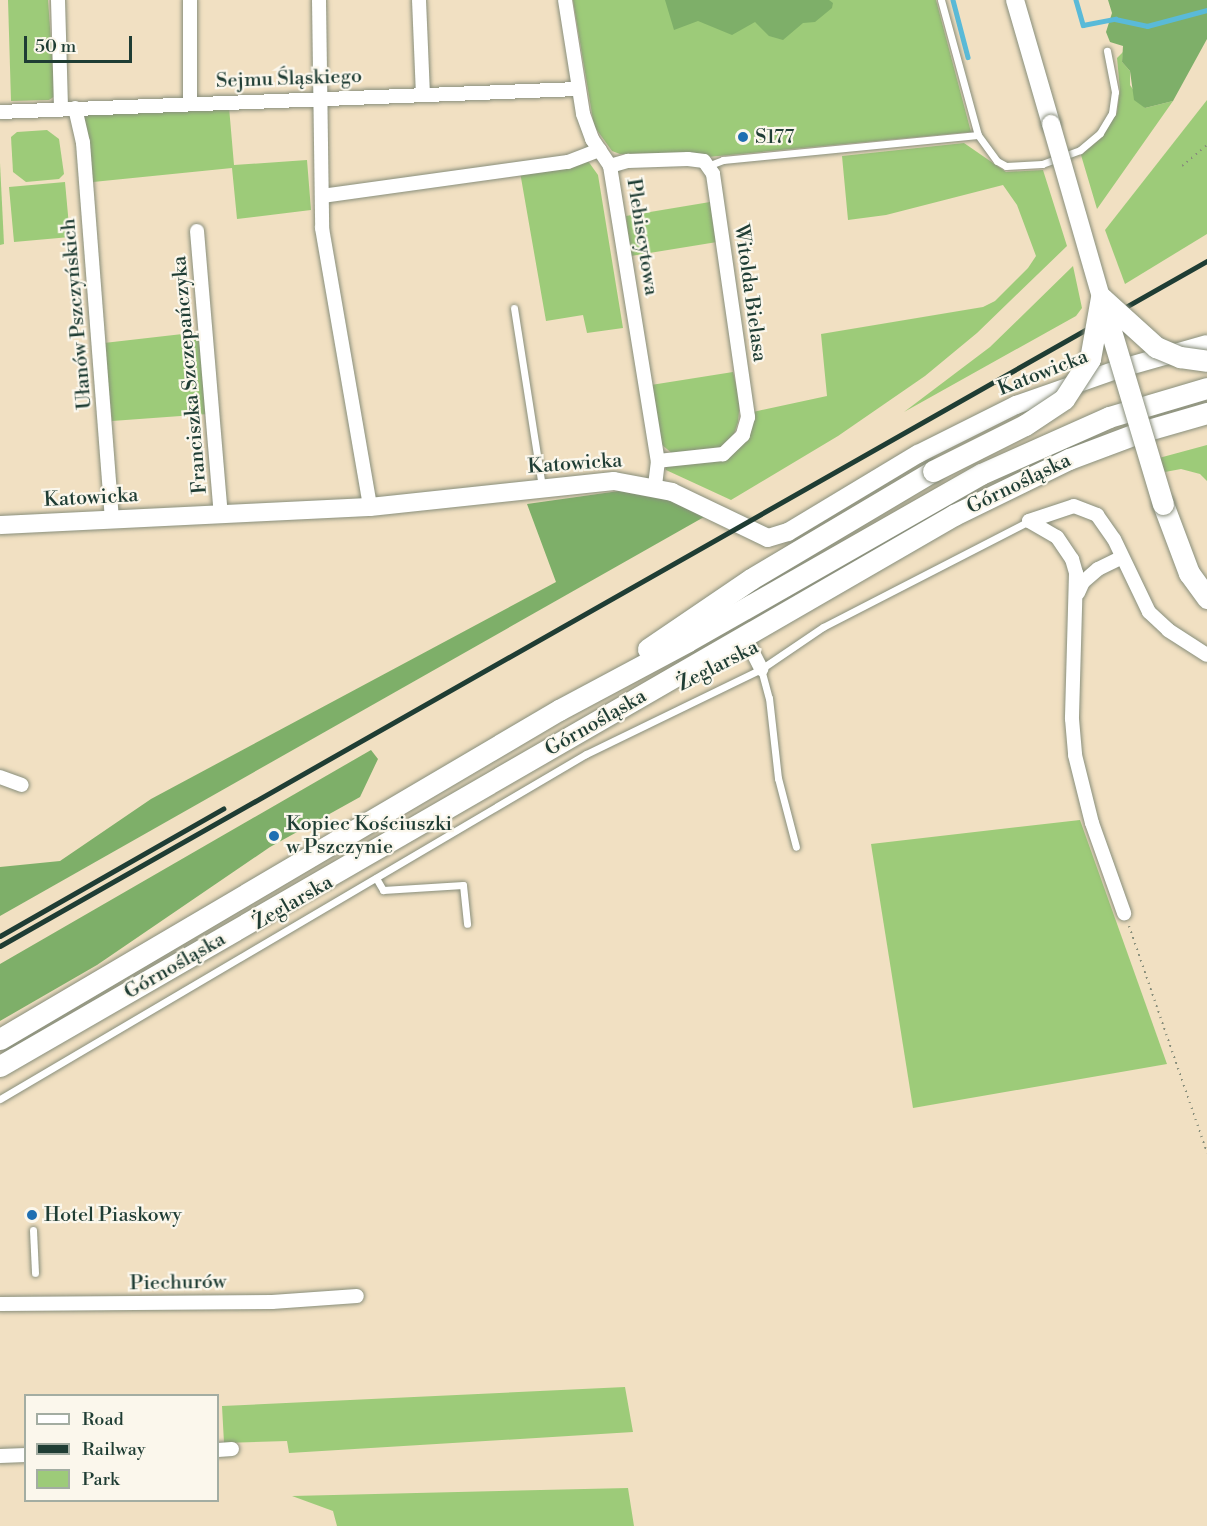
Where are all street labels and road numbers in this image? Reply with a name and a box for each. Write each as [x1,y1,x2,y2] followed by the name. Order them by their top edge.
[216,64,362,94] street label: Sejmu Śląskiego
[621,177,663,297] street label: Plebiscytowa
[57,218,97,410] street label: Ułanów Pszczyńskich
[728,222,772,364] street label: Witolda Bielasa
[168,255,212,495] street label: Franciszka Szczepańczyka
[994,345,1092,401] street label: Katowicka
[963,448,1075,520] street label: Górnośląska
[527,449,623,479] street label: Katowicka
[43,484,139,512] street label: Katowicka
[673,635,763,697] street label: Żeglarska
[541,684,651,762] street label: Górnośląska
[249,871,337,935] street label: Żeglarska
[120,927,230,1005] street label: Górnośląska
[129,1270,227,1296] street label: Piechurów

